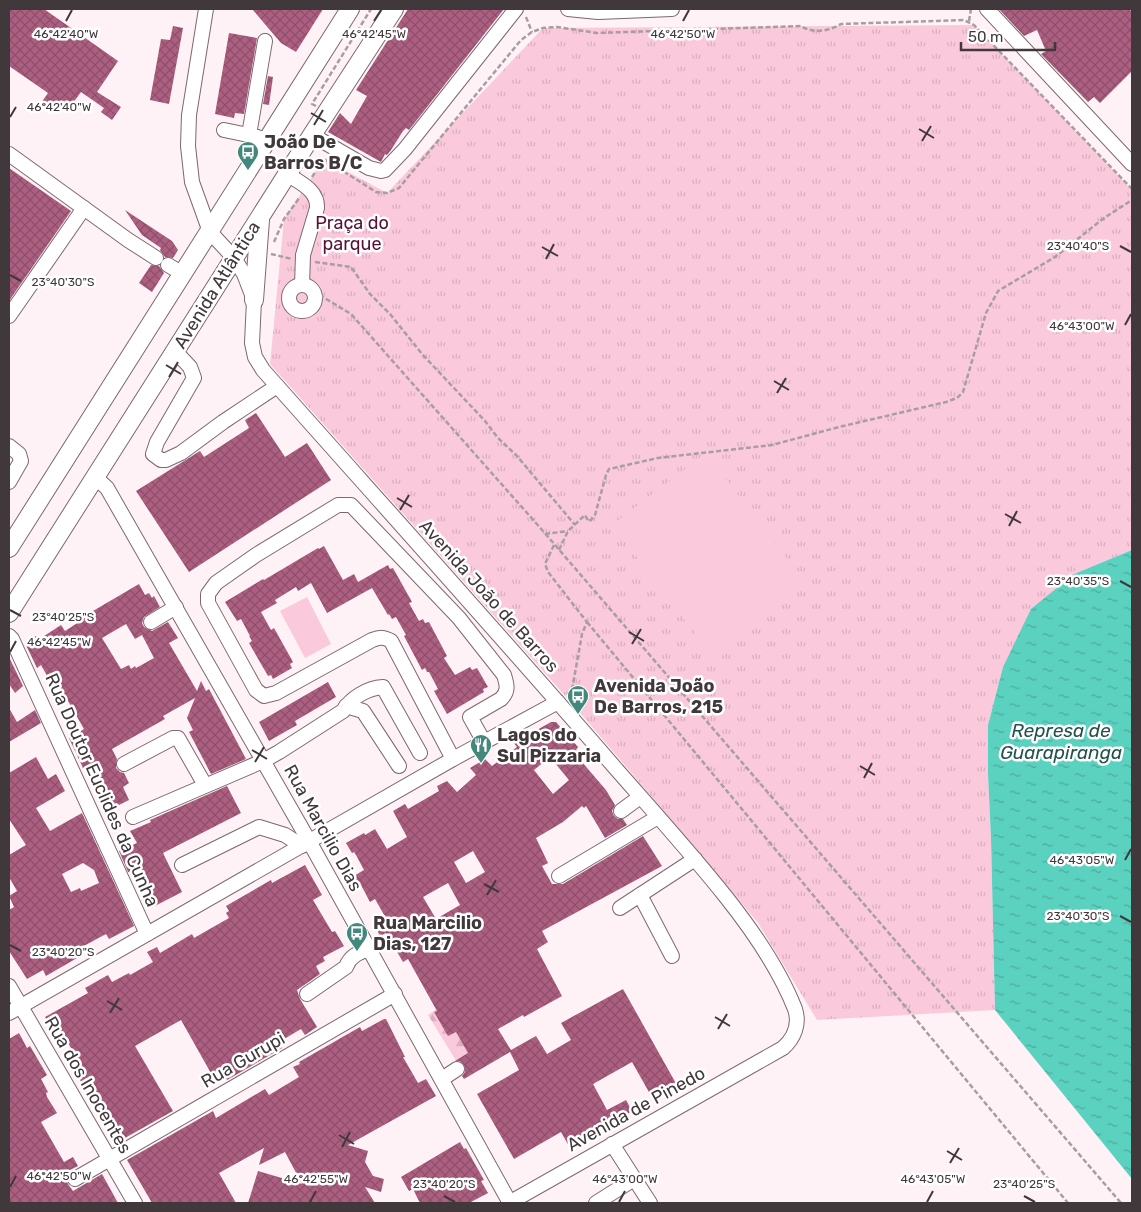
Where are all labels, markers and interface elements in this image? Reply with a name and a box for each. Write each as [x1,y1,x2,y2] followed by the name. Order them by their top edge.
[961,20,1055,52] scale bar
[34,27,99,41] text: 46°42'40"W
[342,27,406,41] text: 46°42'45"W
[651,27,716,41] text: 46°42'50"W
[968,28,1003,46] text: 50 m
[27,100,92,114] text: 46°42'40"W
[264,131,363,174] place label: João De Barros B/C
[236,140,260,171] bus stop icon: João De Barros B/C
[315,212,389,255] park label: Praça do parque
[169,217,265,353] street label: Avenida Atlântica
[1047,239,1109,253] text: 23°40'40"S
[32,275,94,289] text: 23°40'30"S
[1049,319,1115,333] text: 46°43'00"W
[415,515,563,677] street label: Avenida João de Barros
[1047,574,1109,588] text: 23°40'35"S
[32,610,94,624] text: 23°40'25"S
[27,635,91,649] text: 46°42'45"W
[40,670,164,910] street label: Rua Doutor Euclides da Cunha
[594,675,723,718] place label: Avenida João De Barros, 215
[566,684,590,715] bus stop icon: Avenida João De Barros, 215
[1000,719,1122,764] water label: Represa de Guarapiranga
[497,724,601,767] place label: Lagos do Sul Pizzaria
[469,733,493,764] restaurant icon: Lagos do Sul Pizzaria
[279,761,367,895] street label: Rua Marcilio Dias
[1050,853,1115,867] text: 46°43'05"W
[1047,909,1109,923] text: 23°40'30"S
[373,912,482,955] place label: Rua Marcilio Dias, 127
[345,921,369,952] bus stop icon: Rua Marcilio Dias, 127
[32,945,94,959] text: 23°40'20"S
[40,1012,136,1158] street label: Rua dos Inocentes
[197,1027,289,1093] street label: Rua Gurupi
[563,1062,709,1156] street label: Avenida de Pinedo
[27,1169,92,1183] text: 46°42'50"W
[284,1172,349,1186] text: 46°42'55"W
[592,1172,658,1186] text: 46°43'00"W
[901,1172,966,1186] text: 46°43'05"W
[413,1177,475,1191] text: 23°40'20"S
[993,1177,1055,1191] text: 23°40'25"S

